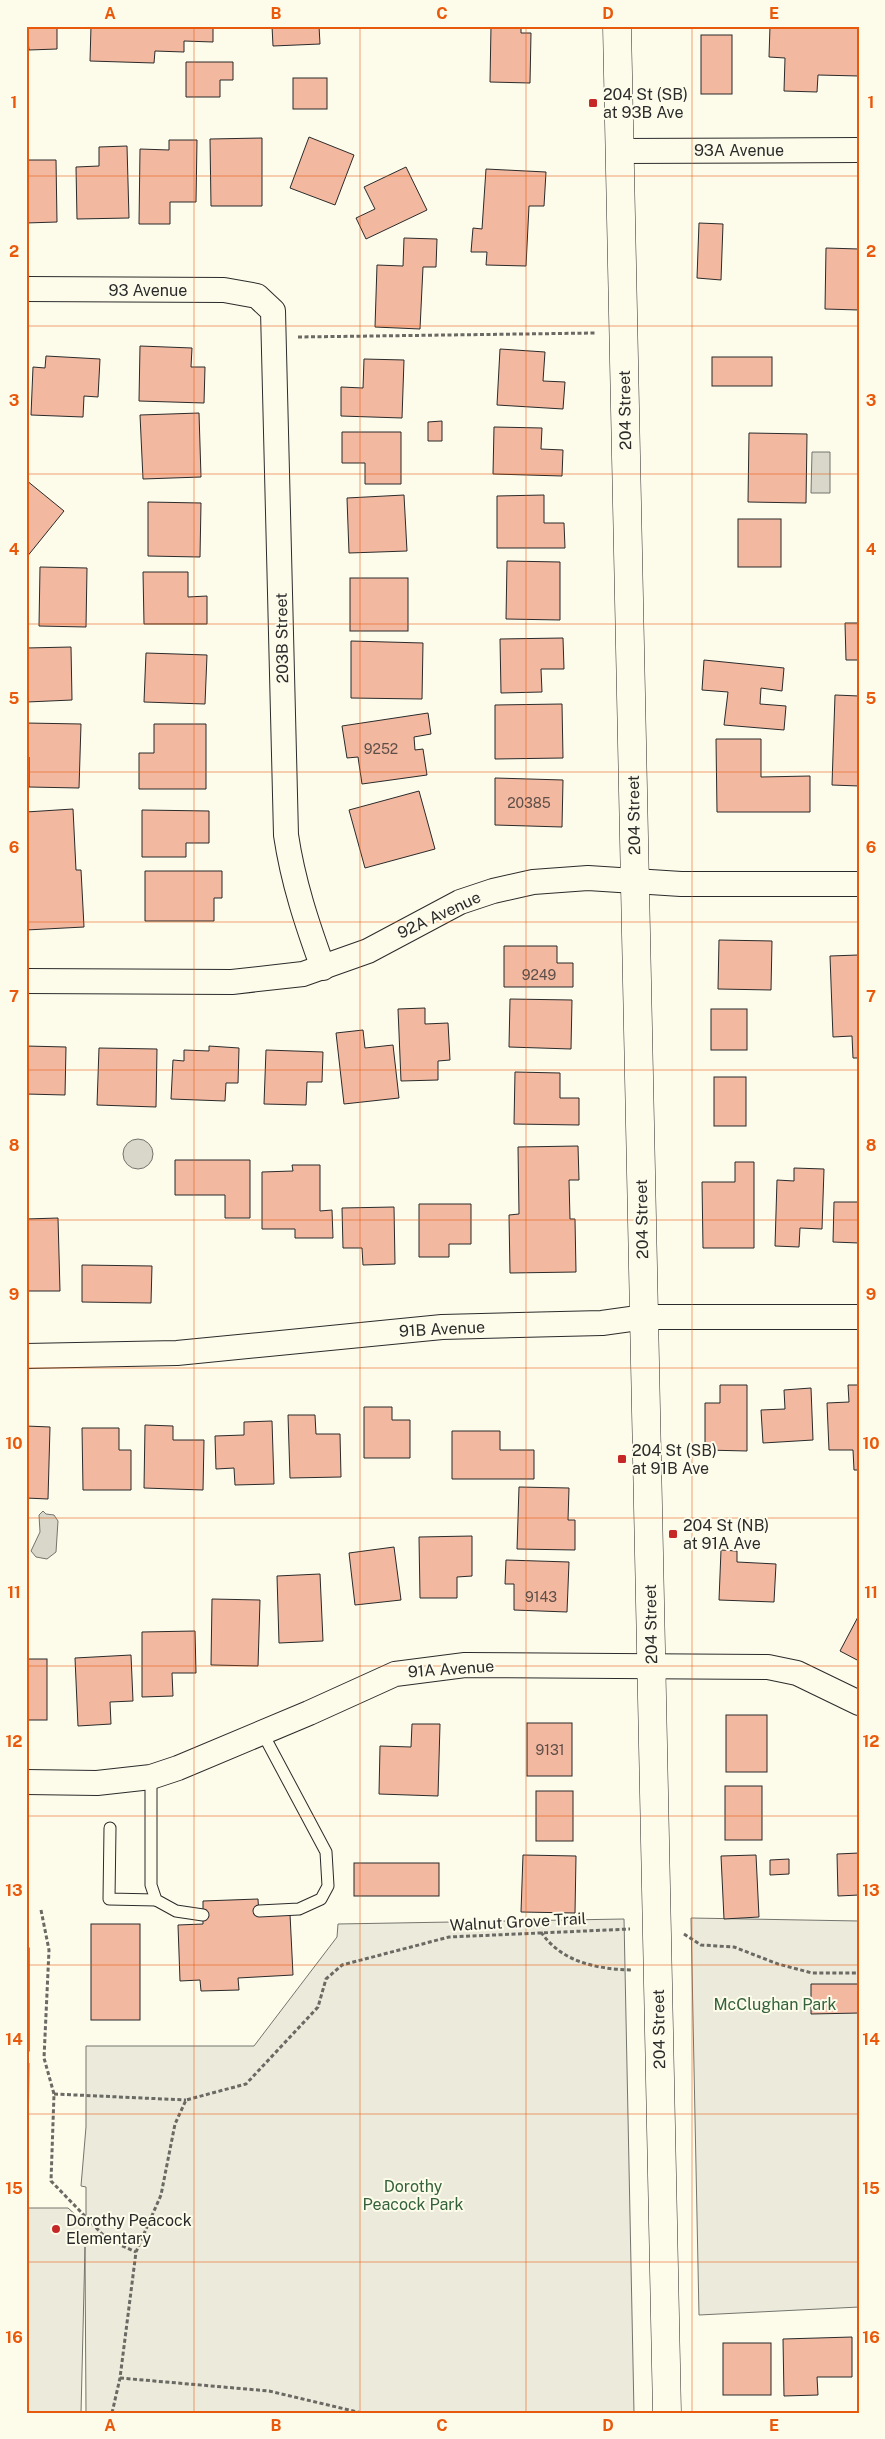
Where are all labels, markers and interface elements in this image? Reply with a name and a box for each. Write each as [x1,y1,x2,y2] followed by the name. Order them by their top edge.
[104,4,116,23] text: A
[271,4,282,23] text: B
[436,4,448,23] text: C
[602,4,614,23] text: D
[769,4,779,23] text: E
[603,85,688,122] place label: 204 St (SB) at 93B Ave
[11,93,17,112] text: 1
[868,93,874,112] text: 1
[587,97,599,109] marker: 204 St (SB) at 93B Ave
[694,141,784,160] street label: 93A Avenue
[9,242,19,261] text: 2
[866,242,876,261] text: 2
[109,281,187,300] street label: 93 Avenue
[615,370,635,450] street label: 204 Street
[9,391,19,410] text: 3
[866,391,876,410] text: 3
[9,540,20,559] text: 4
[866,540,877,559] text: 4
[272,593,292,683] street label: 203B Street
[9,689,20,708] text: 5
[866,689,877,708] text: 5
[364,741,398,757] house number: 9252
[624,775,644,855] street label: 204 Street
[507,795,551,811] house number: 20385
[9,838,19,857] text: 6
[866,838,876,857] text: 6
[394,887,484,943] street label: 92A Avenue
[522,967,557,983] house number: 9249
[9,987,19,1006] text: 7
[866,987,876,1006] text: 7
[9,1136,20,1155] text: 8
[866,1136,877,1155] text: 8
[632,1179,652,1259] street label: 204 Street
[9,1285,19,1304] text: 9
[866,1285,876,1304] text: 9
[399,1317,485,1341] street label: 91B Avenue
[5,1434,23,1453] text: 10
[862,1434,880,1453] text: 10
[632,1441,717,1478] place label: 204 St (SB) at 91B Ave
[616,1453,628,1465] marker: 204 St (SB) at 91B Ave
[683,1516,769,1553] place label: 204 St (NB) at 91A Ave
[667,1528,679,1540] marker: 204 St (NB) at 91A Ave
[7,1583,21,1602] text: 11
[864,1583,878,1602] text: 11
[641,1584,661,1664] street label: 204 Street
[525,1589,557,1605] house number: 9143
[407,1656,495,1682] street label: 91A Avenue
[5,1732,23,1751] text: 12
[862,1732,880,1751] text: 12
[536,1742,564,1758] house number: 9131
[5,1881,23,1900] text: 13
[862,1881,880,1900] text: 13
[449,1909,587,1935] street label: Walnut Grove Trail
[649,1989,669,2069] street label: 204 Street
[714,1995,836,2014] park label: McClughan Park
[5,2030,23,2049] text: 14
[862,2030,880,2049] text: 14
[362,2177,464,2214] park label: Dorothy Peacock Park
[5,2179,23,2198] text: 15
[862,2179,880,2198] text: 15
[66,2211,192,2248] place label: Dorothy Peacock Elementary
[50,2223,62,2235] marker: Dorothy Peacock Elementary
[5,2328,23,2347] text: 16
[862,2328,880,2347] text: 16
[104,2416,116,2435] text: A
[271,2416,282,2435] text: B
[436,2416,448,2435] text: C
[602,2416,614,2435] text: D
[769,2416,779,2435] text: E

